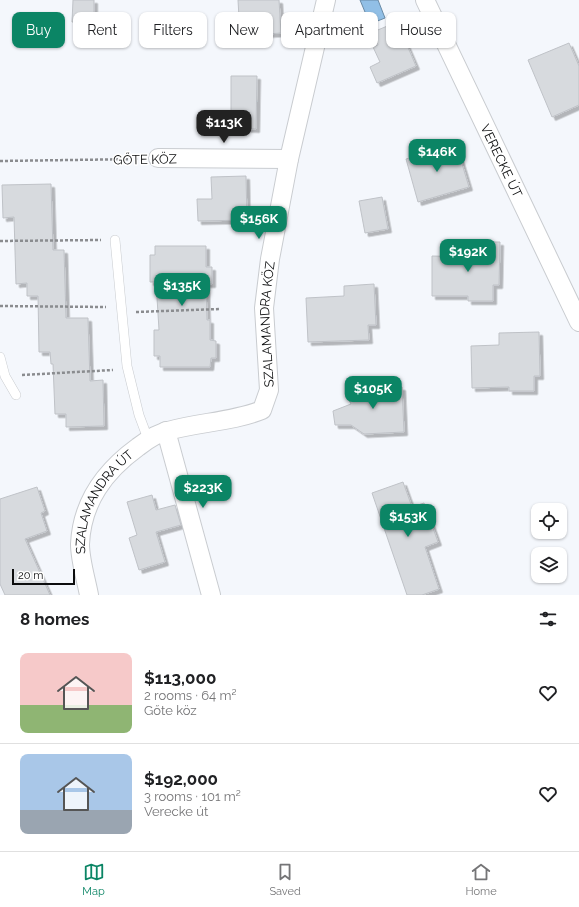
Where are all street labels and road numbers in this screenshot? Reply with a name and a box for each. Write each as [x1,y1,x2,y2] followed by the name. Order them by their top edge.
[477,122,525,200] street label: VERECKE ÚT
[113,150,177,168] street label: GŐTE KÖZ
[257,260,278,388] street label: SZALAMANDRA KÖZ
[73,447,136,555] street label: SZALAMANDRA ÚT

